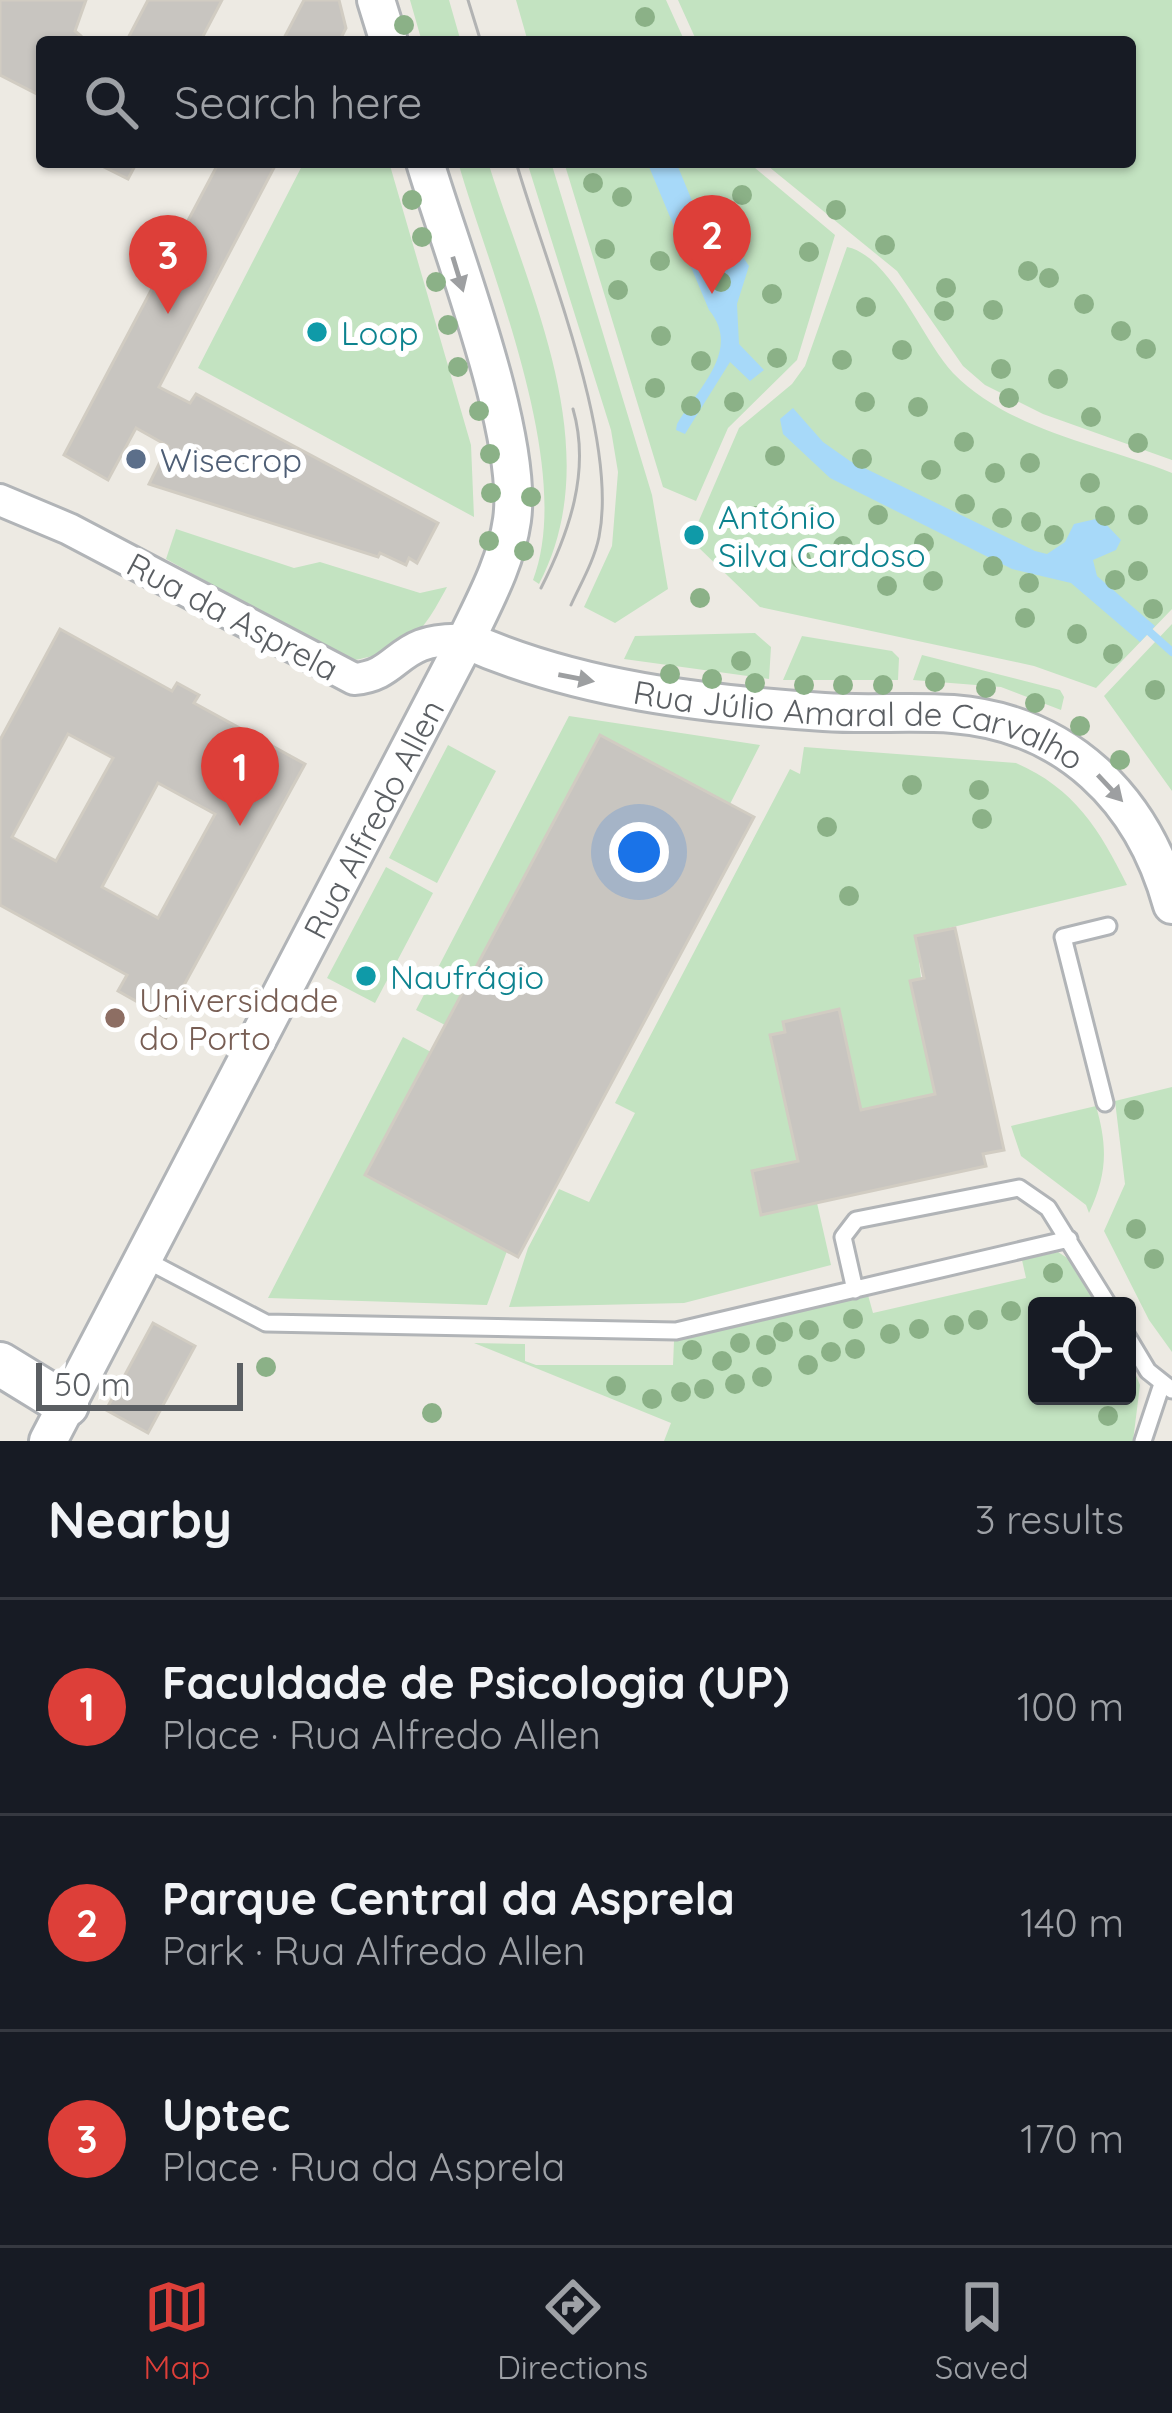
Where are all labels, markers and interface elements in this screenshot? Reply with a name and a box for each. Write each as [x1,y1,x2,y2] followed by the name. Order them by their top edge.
[36,36,1136,168] search box
[78,69,144,135] icon: search
[174,74,422,130] text: Search here
[673,195,751,294] pin: 2
[129,215,207,314] pin: 3
[450,256,468,293] one-way arrow
[341,312,418,353] place label: Loop
[304,319,330,345] marker: Loop
[160,439,302,480] place label: Wisecrop
[123,446,149,472] marker: Wisecrop
[718,496,926,575] place label: António Silva Cardoso
[681,522,707,548] marker: António Silva Cardoso
[120,543,346,689] street label: Rua da Asprela
[558,669,596,688] one-way arrow
[630,670,1093,778] street label: Rua Júlio Amaral de Carvalho
[294,692,452,945] street label: Rua Alfredo Allen
[201,727,279,826] pin: 1
[1096,773,1124,802] one-way arrow
[609,822,669,882] your location
[390,956,544,997] place label: Naufrágio
[353,963,379,989] marker: Naufrágio
[139,979,339,1058] place label: Universidade do Porto
[102,1005,128,1031] marker: Universidade do Porto
[1028,1297,1136,1405] map controls
[1028,1297,1136,1405] button: locate
[36,1357,243,1410] scale bar
[54,1363,131,1404] text: 50 m
[48,1487,232,1551] text: Nearby
[975,1495,1124,1544] text: 3 results
[162,1654,789,1710] text: Faculdade de Psicologia (UP)
[79,1682,95,1731] text: 1
[1017,1682,1124,1731] text: 100 m
[162,1710,601,1759] text: Place · Rua Alfredo Allen
[162,1870,735,1926] text: Parque Central da Asprela
[76,1898,98,1947] text: 2
[1020,1898,1124,1947] text: 140 m
[162,1926,585,1975] text: Park · Rua Alfredo Allen
[162,2086,290,2142] text: Uptec
[77,2114,97,2163] text: 3
[1020,2114,1124,2163] text: 170 m
[162,2142,565,2191] text: Place · Rua da Asprela
[143,2274,211,2387] tab: Map
[497,2274,648,2387] tab: Directions
[935,2274,1029,2387] tab: Saved

